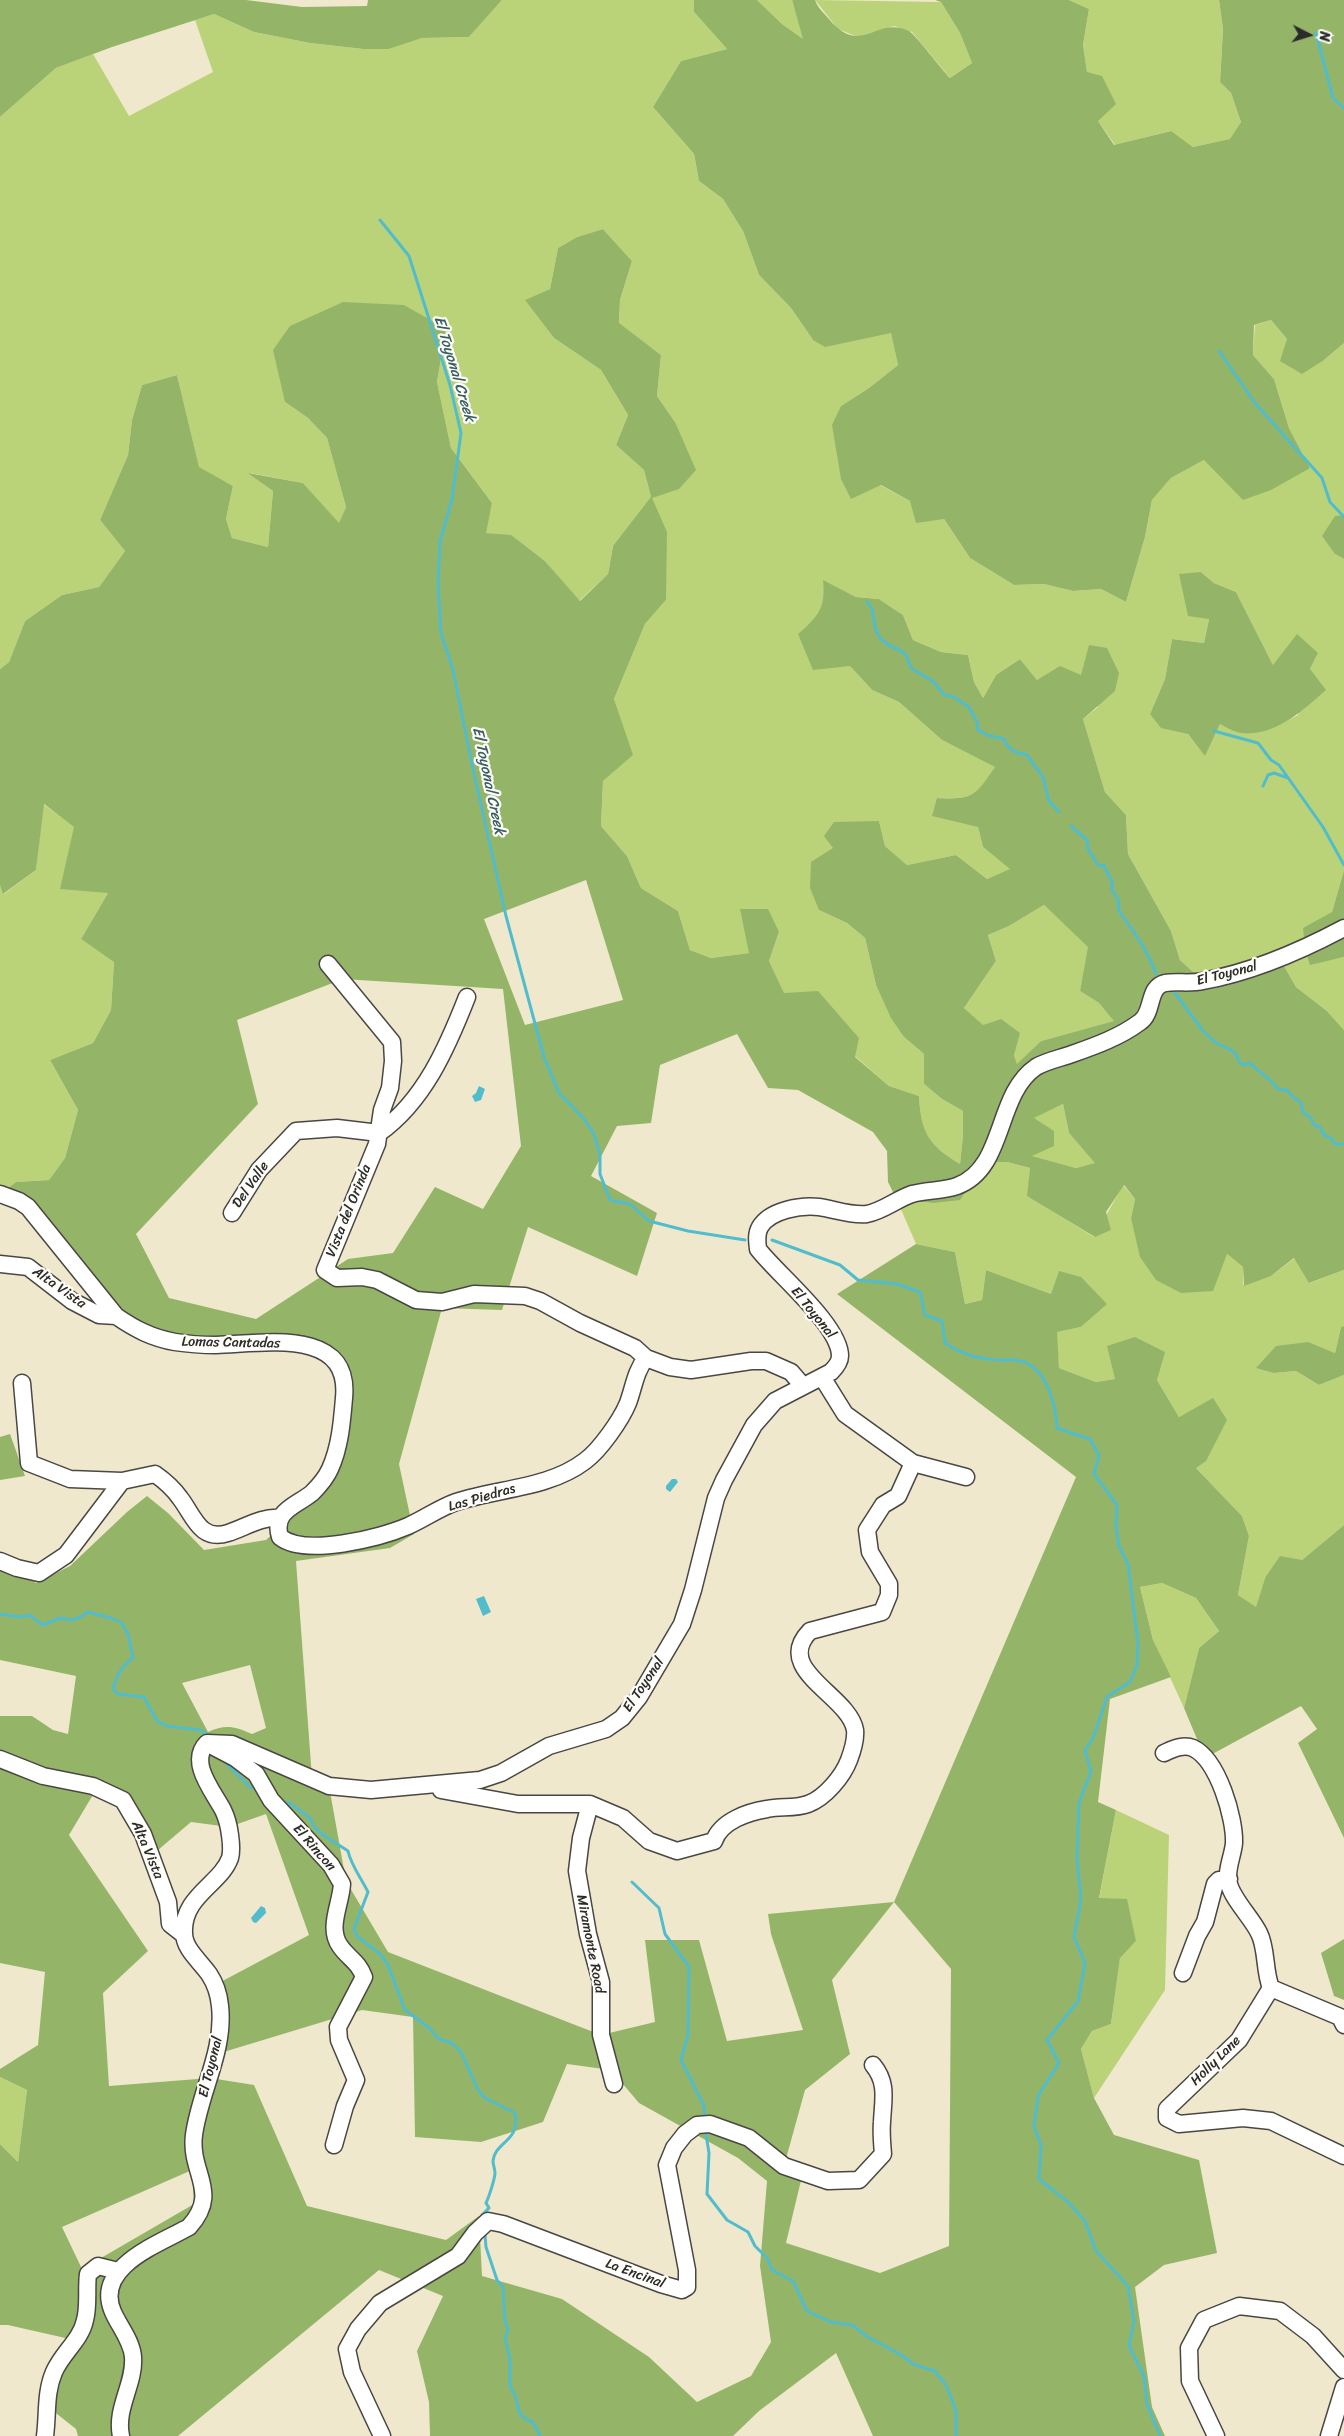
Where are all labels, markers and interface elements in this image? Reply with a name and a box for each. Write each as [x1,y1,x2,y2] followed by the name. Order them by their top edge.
[1284,10,1334,60] north arrow
[1312,30,1337,42] text: N
[429,314,479,424] water label: El Toyonal Creek
[468,726,508,836] water label: El Toyonal Creek
[1195,958,1259,990] street label: El Toyonal
[229,1159,273,1211] street label: Del Valle
[323,1162,375,1260] street label: Vista del Orinda
[29,1263,89,1313] street label: Alta Vista
[787,1284,839,1342] street label: El Toyonal
[181,1334,281,1352] street label: Lomas Cantadas
[447,1480,517,1516] street label: Las Piedras
[620,1655,668,1715] street label: El Toyonal
[127,1818,167,1882] street label: Alta Vista
[289,1821,339,1875] street label: El Rincon
[572,1893,608,1995] street label: Miramonte Road
[1187,2032,1245,2090] street label: Holly Lane
[195,2035,227,2099] street label: El Toyonal
[603,2256,667,2292] street label: La Encinal

